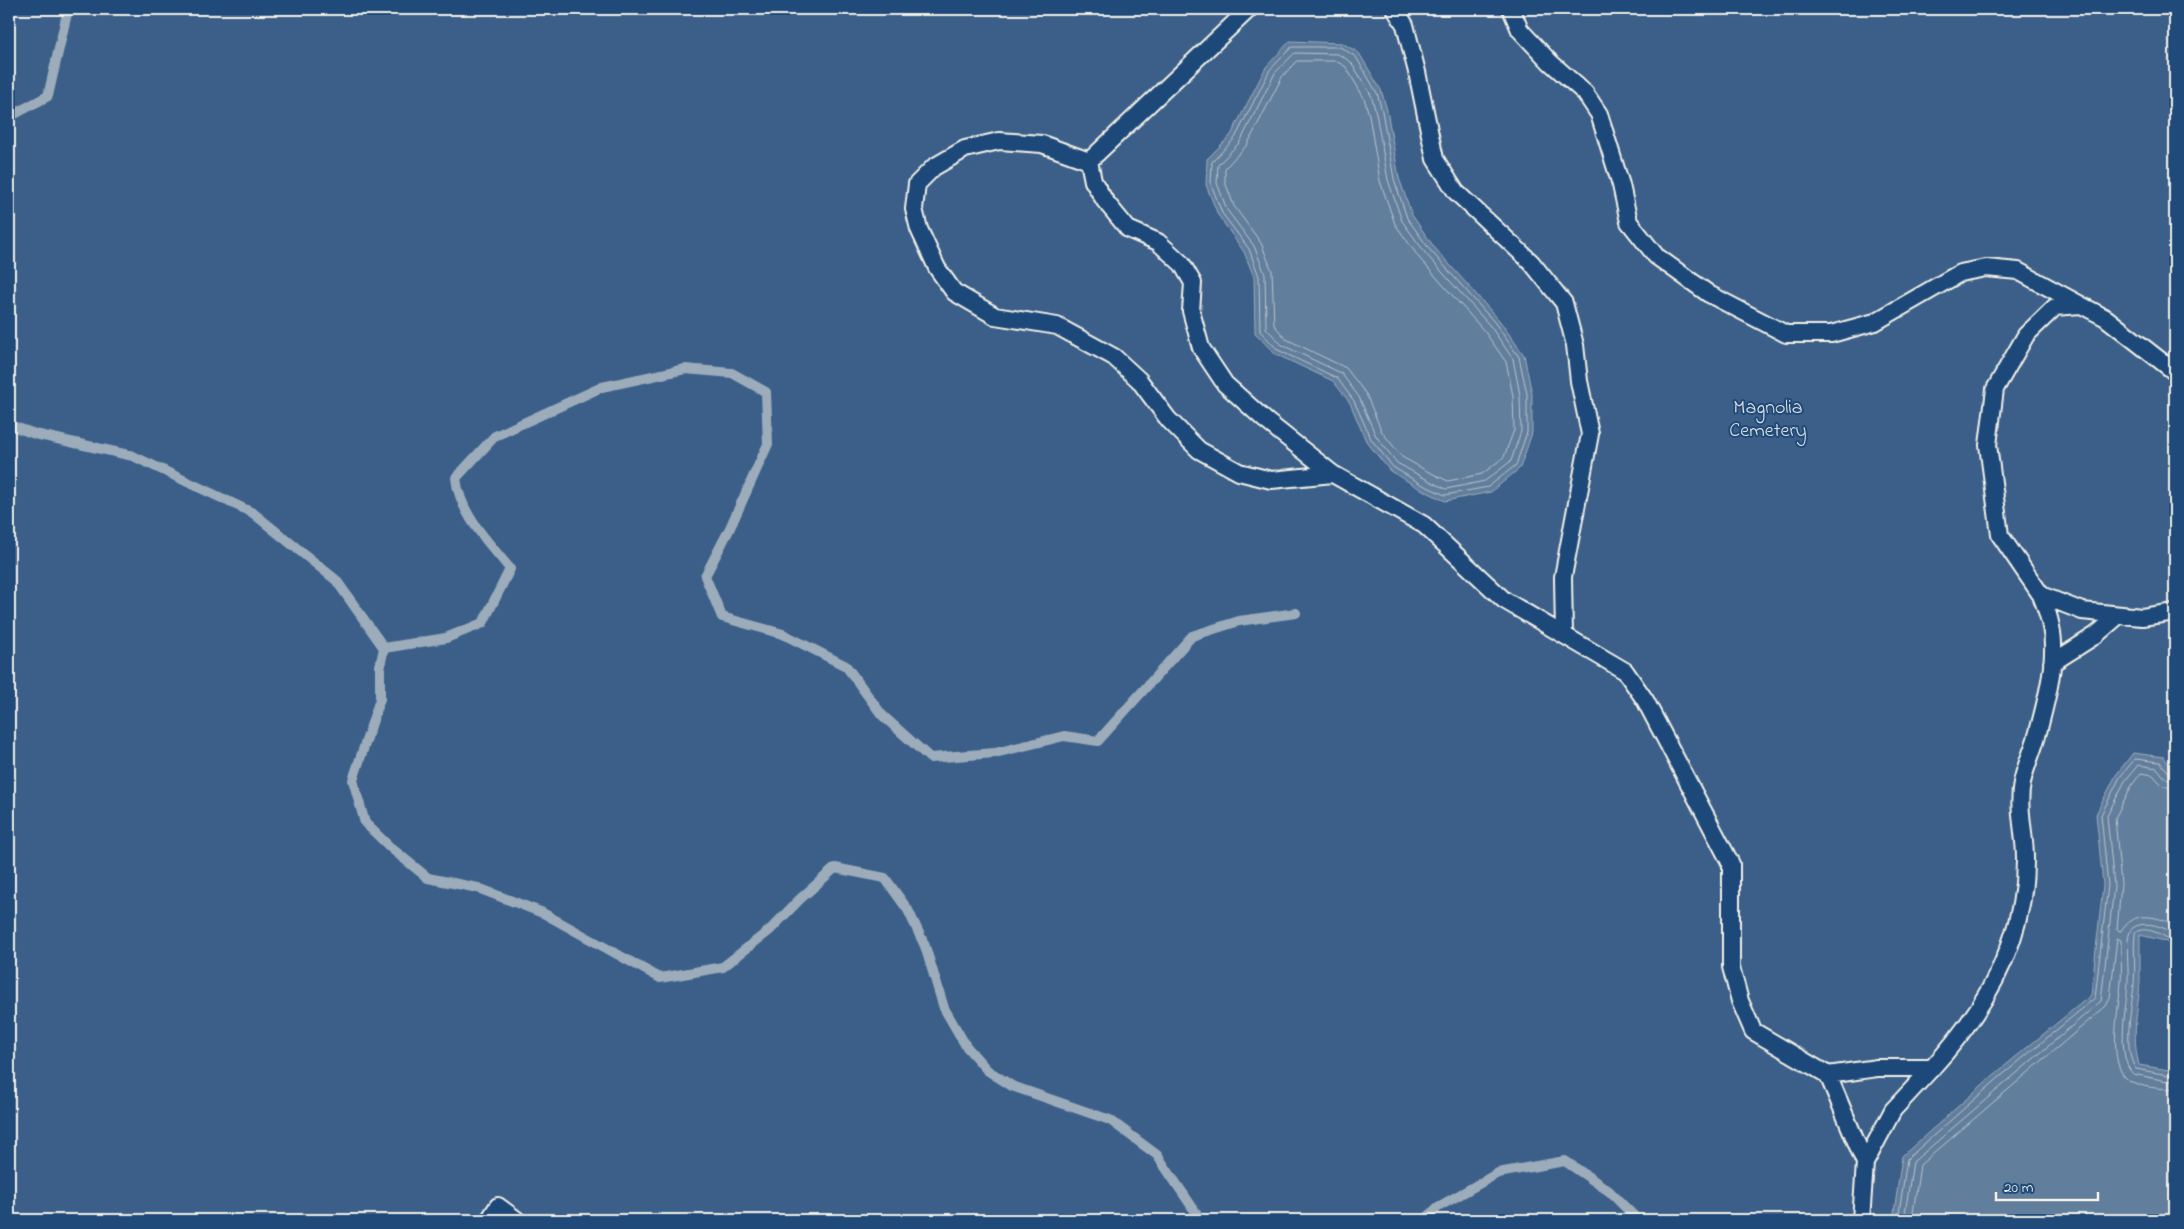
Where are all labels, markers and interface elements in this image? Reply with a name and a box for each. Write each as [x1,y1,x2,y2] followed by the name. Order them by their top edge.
[1729,394,1807,446] park label: Magnolia Cemetery
[1996,1169,2099,1201] scale bar
[2004,1177,2034,1199] text: 20 m

